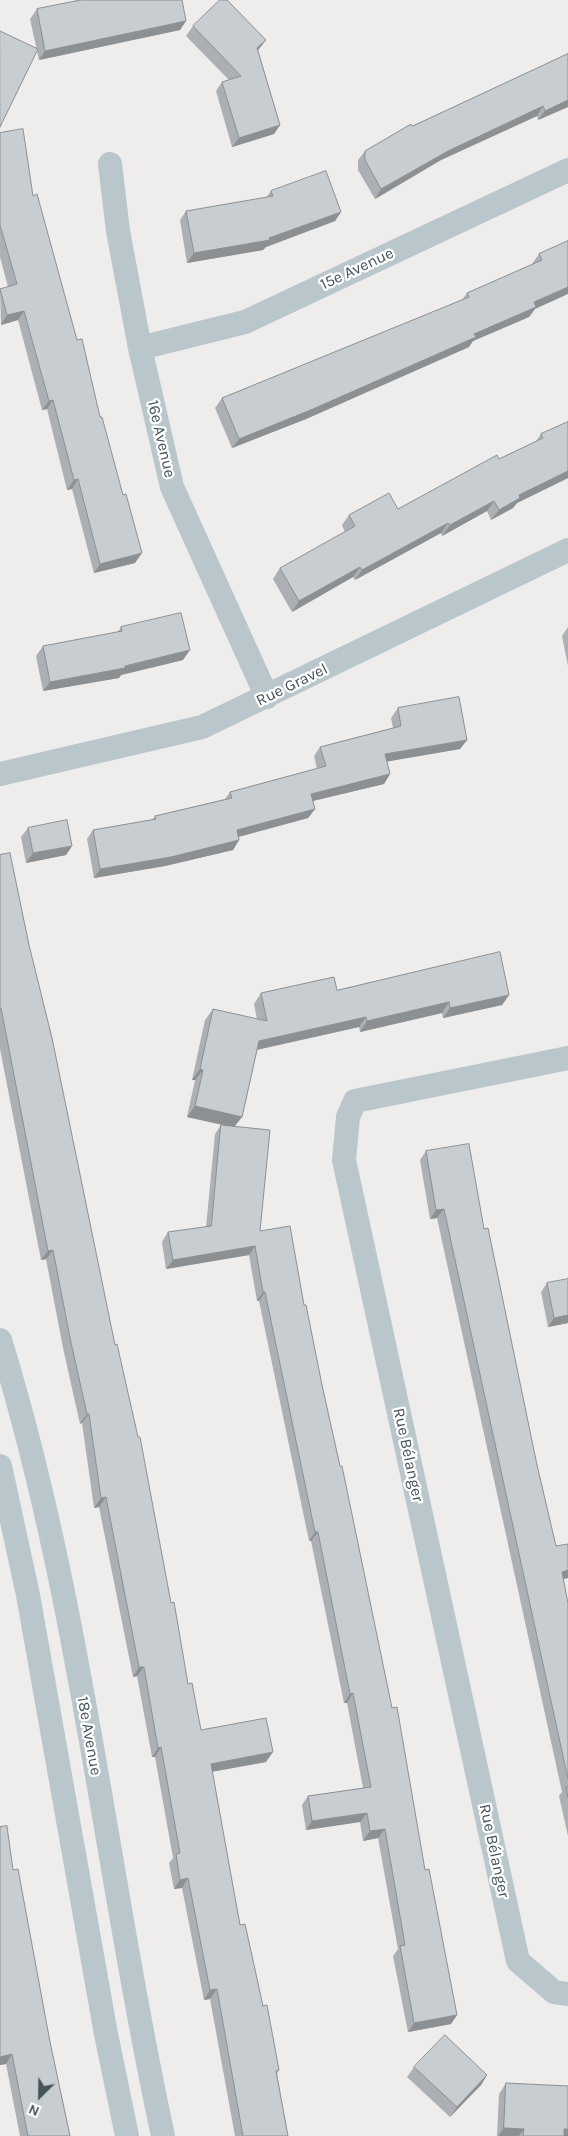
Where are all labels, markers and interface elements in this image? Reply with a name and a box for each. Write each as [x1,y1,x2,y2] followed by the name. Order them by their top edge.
[317,244,397,294] street label: 15e Avenue
[143,398,179,480] street label: 16e Avenue
[253,659,331,711] street label: Rue Gravel
[389,1406,427,1504] street label: Rue Bélanger
[73,1695,105,1777] street label: 18e Avenue
[475,1802,513,1900] street label: Rue Bélanger
[15,2071,65,2121] north arrow
[26,2100,42,2120] text: N

